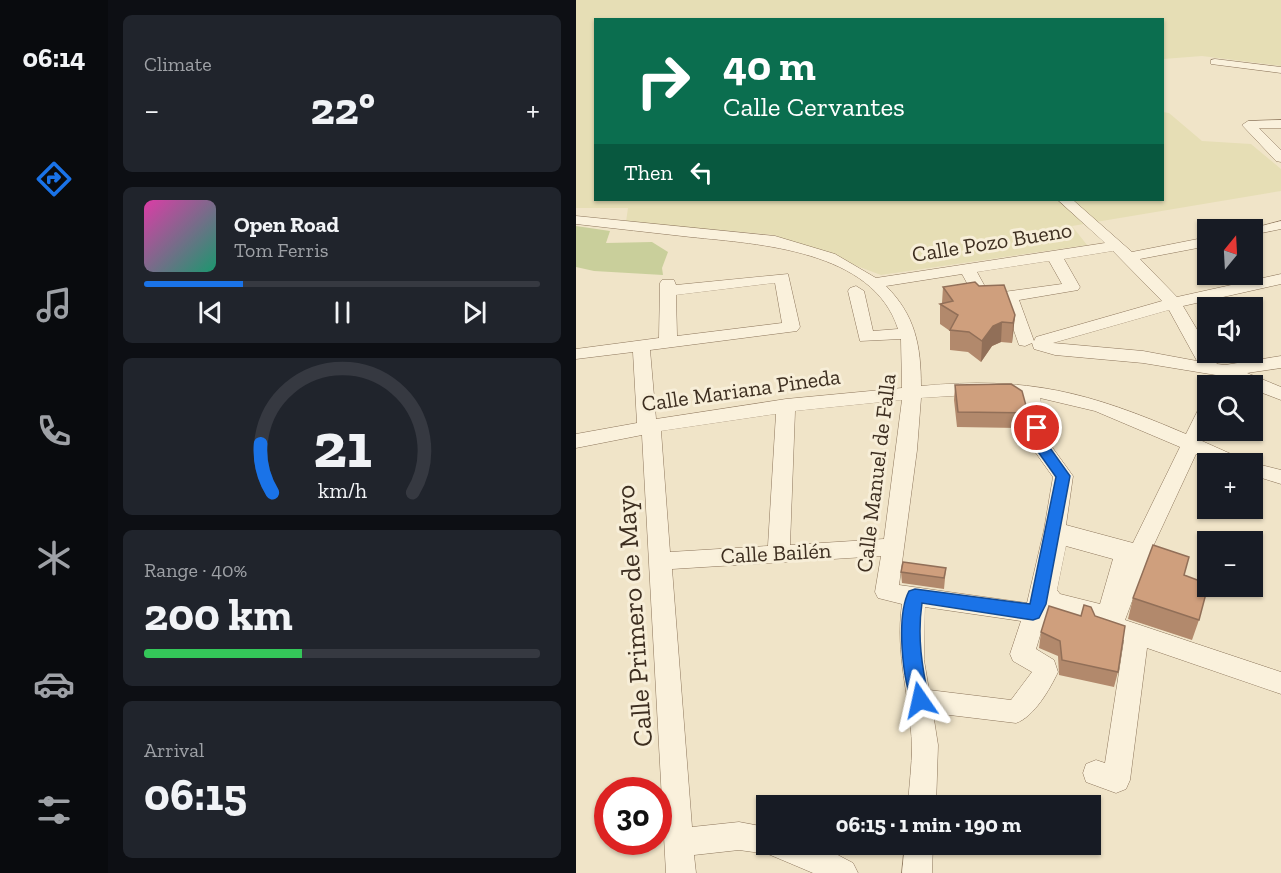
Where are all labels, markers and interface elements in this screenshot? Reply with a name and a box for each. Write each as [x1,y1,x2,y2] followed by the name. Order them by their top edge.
[723,40,816,91] text: 40 m
[22,42,86,74] text: 06:14
[624,42,702,120] icon: right
[144,52,212,76] text: Climate
[310,82,375,136] text: 22°
[144,90,159,129] text: −
[526,90,540,129] text: +
[723,91,905,123] text: Calle Cervantes
[685,156,718,189] icon: left
[33,158,75,200] icon: directions
[624,159,673,186] text: Then
[234,211,339,238] text: Open Road
[910,216,1074,268] street label: Calle Pozo Bueno
[1197,219,1263,285] north arrow
[1197,219,1263,597] map controls
[234,238,329,262] text: Tom Ferris
[33,284,75,326] icon: music
[194,296,227,329] icon: previous
[326,296,359,329] icon: pause
[458,296,491,329] icon: next
[1197,297,1263,363] button: sound
[640,363,842,417] street label: Calle Mariana Pineda
[850,372,902,574] street label: Calle Manuel de Falla
[1197,375,1263,441] button: search
[1011,402,1062,453] pin
[313,409,371,484] text: 21
[33,410,75,452] icon: phone
[1020,411,1053,444] icon: arrive
[1197,453,1263,519] button: +
[318,479,366,504] text: km/h
[609,484,659,748] street label: Calle Primero de Mayo
[1197,531,1263,597] button: −
[33,537,75,579] icon: climate
[720,537,832,569] street label: Calle Bailén
[144,558,247,582] text: Range · 40%
[144,588,293,642] text: 200 km
[33,663,75,705] icon: car
[888,668,952,732] position arrow
[144,738,204,762] text: Arrival
[144,768,247,822] text: 06:15
[594,777,672,855] speed limit sign: 30
[33,789,75,831] icon: filters
[836,811,1021,838] text: 06:15 · 1 min · 190 m

